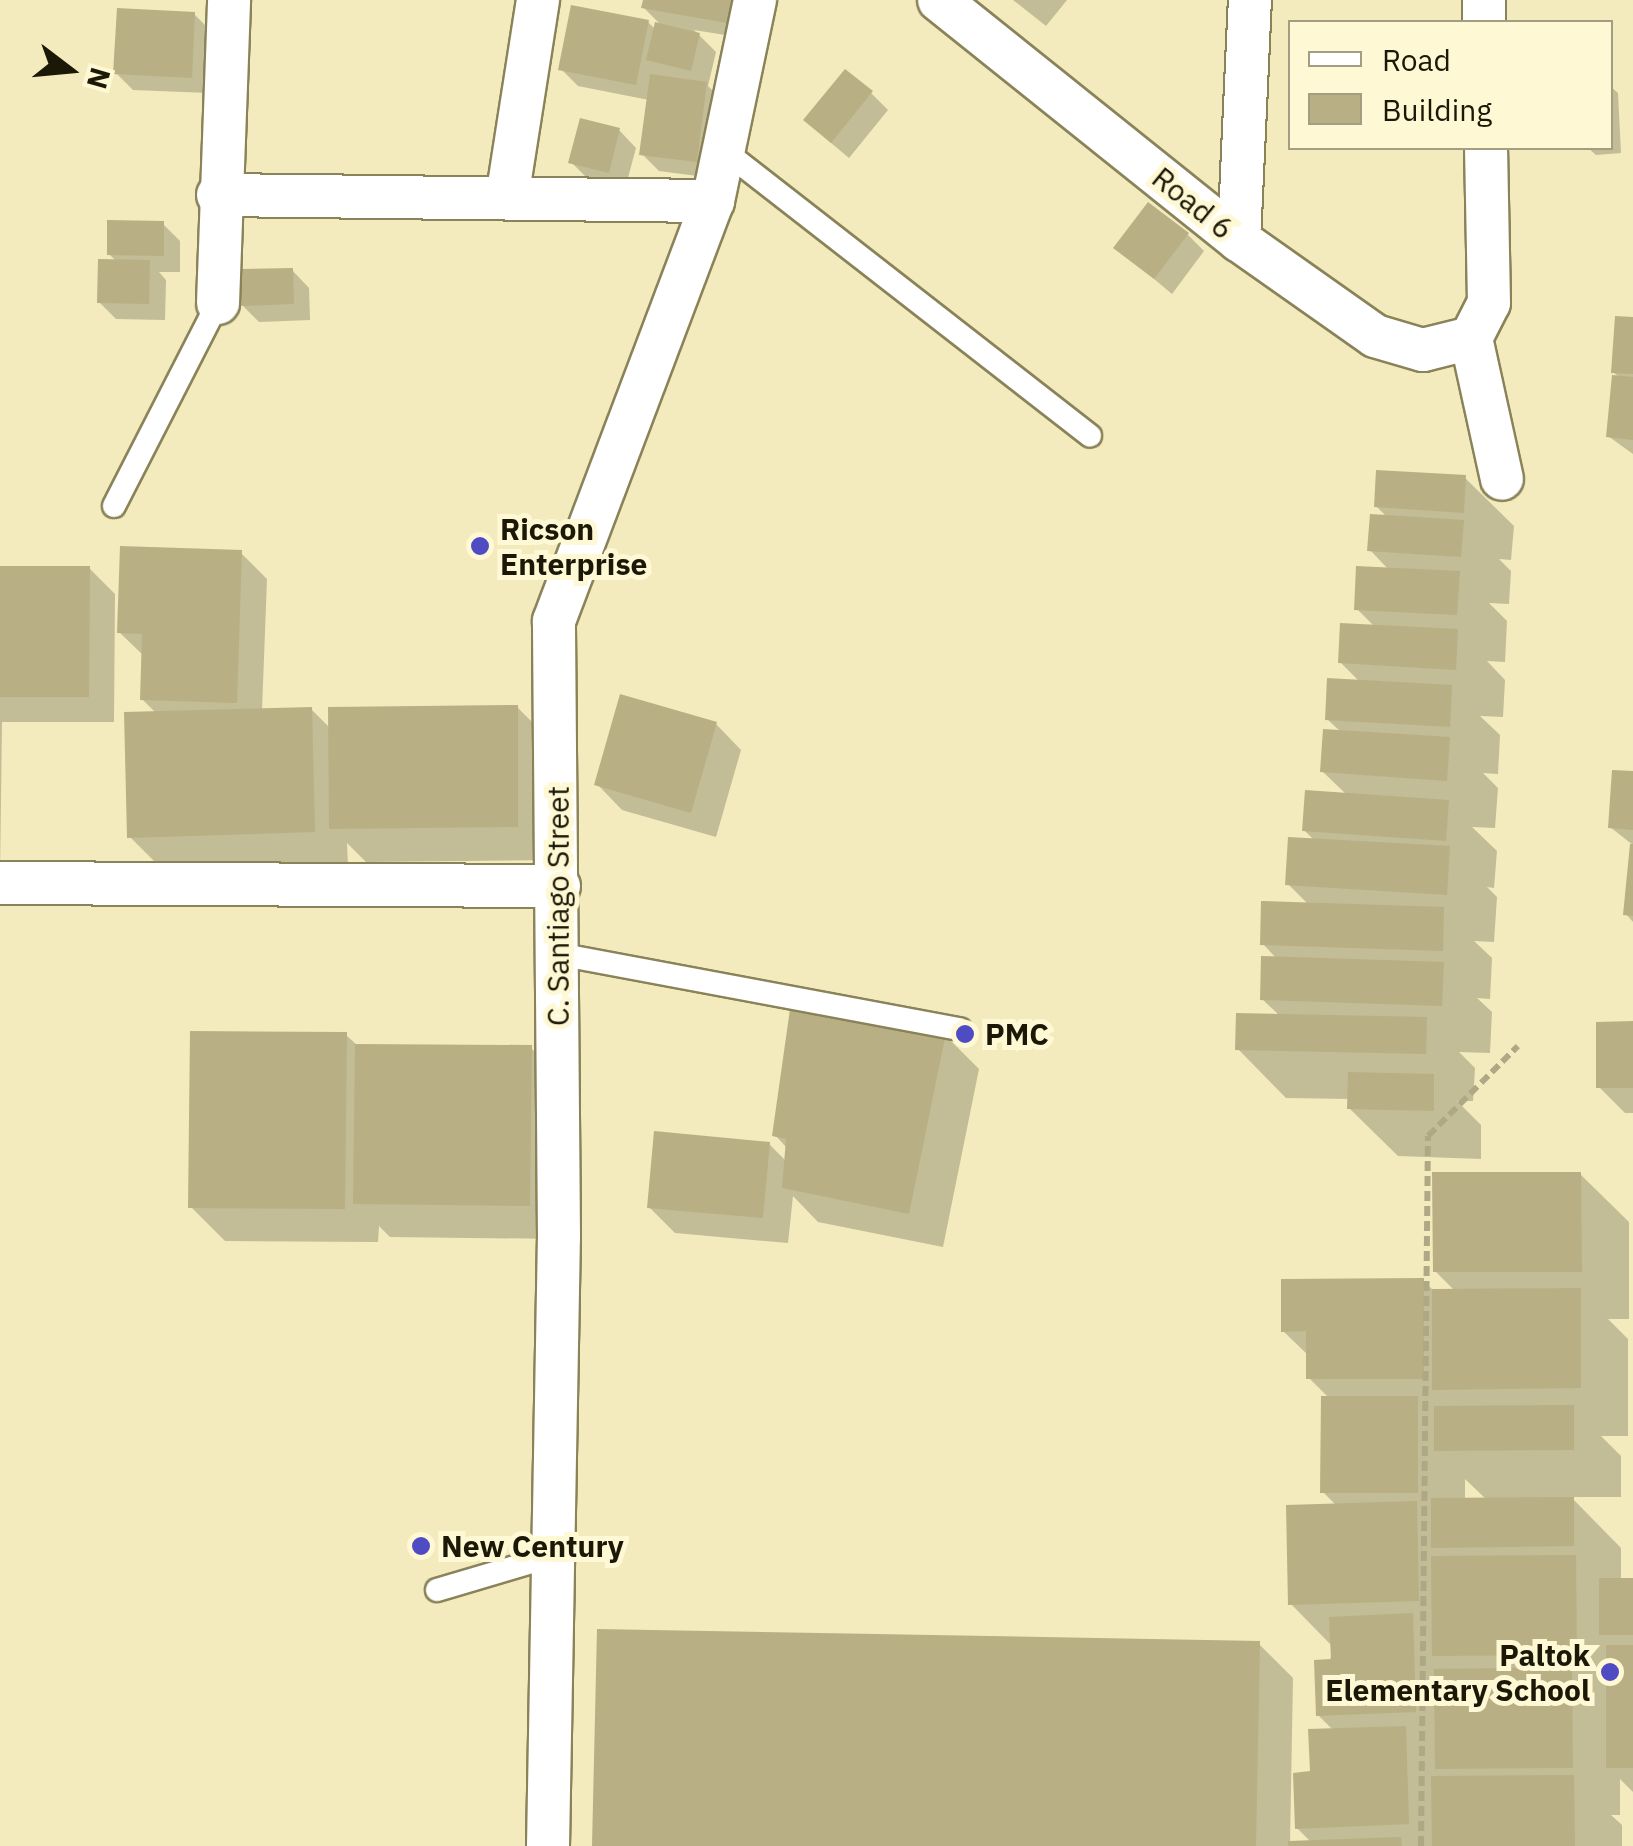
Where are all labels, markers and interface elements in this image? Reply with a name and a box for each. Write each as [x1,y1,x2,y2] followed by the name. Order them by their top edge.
[20,20,120,120] north arrow
[1288,20,1613,150] legend
[1382,40,1451,79] text: Road
[79,64,120,93] text: N
[1382,90,1492,129] text: Building
[1145,159,1241,247] street label: Road 6
[500,511,647,582] place label: Ricson Enterprise
[469,535,491,557] marker: Ricson Enterprise
[540,786,576,1026] street label: C. Santiago Street
[985,1016,1049,1052] place label: PMC
[954,1023,976,1045] marker: PMC
[441,1528,624,1564] place label: New Century
[410,1535,432,1557] marker: New Century
[1325,1637,1590,1708] place label: Paltok Elementary School
[1599,1661,1621,1683] marker: Paltok Elementary School

